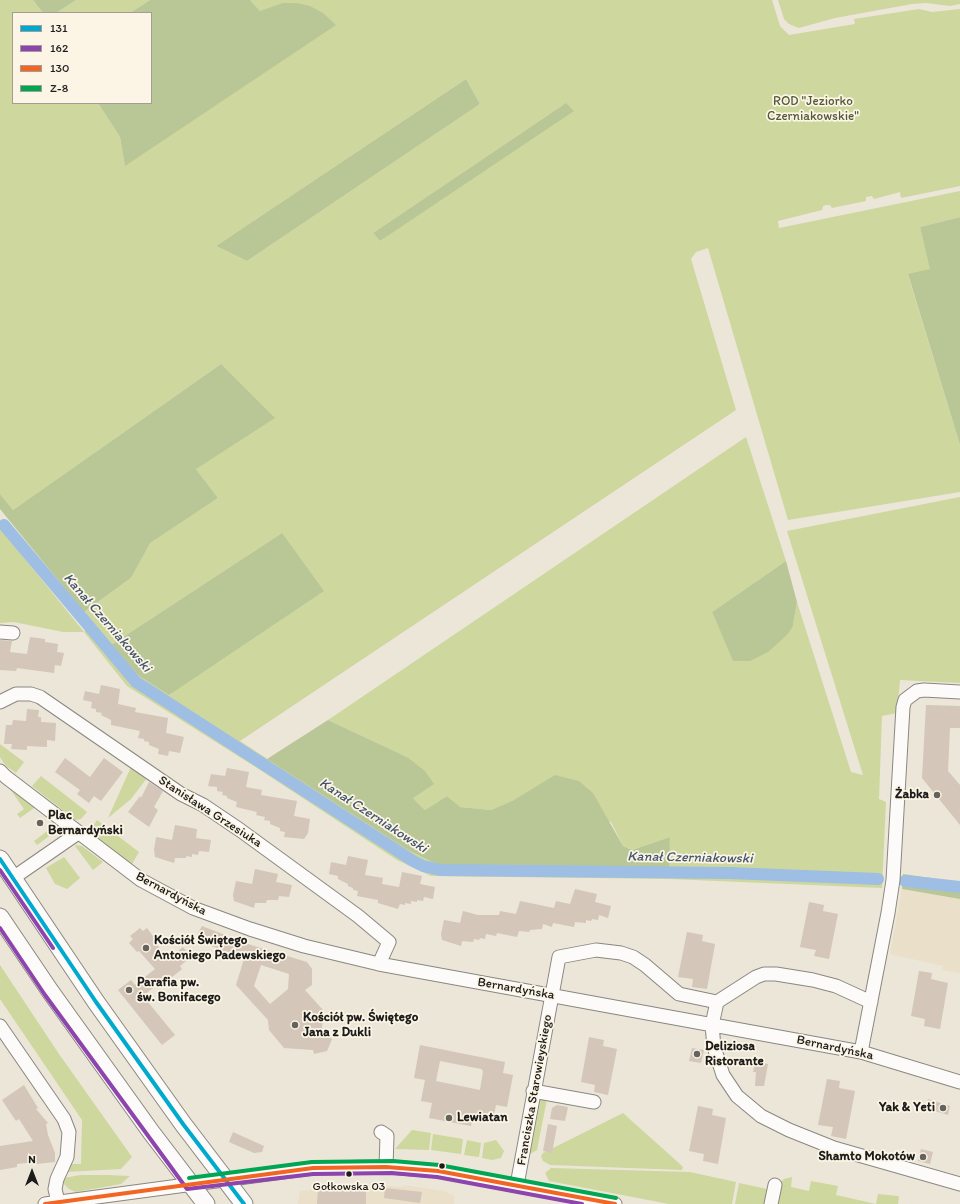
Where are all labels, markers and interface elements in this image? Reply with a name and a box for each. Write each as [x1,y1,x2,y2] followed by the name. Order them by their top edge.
[12,12,152,104] legend
[50,21,68,35] text: 131
[50,41,68,55] text: 162
[50,61,70,75] text: 130
[50,81,68,95] text: Z-8
[767,94,859,125] park label: ROD "Jeziorko Czerniakowskie"
[60,570,154,676] water label: Kanał Czerniakowski
[155,773,265,851] street label: Stanisława Grzesiuka
[316,775,430,857] water label: Kanał Czerniakowski
[895,787,929,803] place label: Żabka
[932,790,942,800] marker: Żabka
[48,808,123,839] place label: Plac Bernardyński
[35,818,45,828] marker: Plac Bernardyński
[627,849,753,867] water label: Kanał Czerniakowski
[133,869,209,919] street label: Bernardyńska
[154,933,286,964] place label: Kościół Świętego Antoniego Padewskiego
[141,943,151,953] marker: Kościół Świętego Antoniego Padewskiego
[137,975,221,1006] place label: Parafia pw. św. Bonifacego
[476,975,556,1003] street label: Bernardyńska
[124,985,134,995] marker: Parafia pw. św. Bonifacego
[303,1010,418,1041] place label: Kościół pw. Świętego Jana z Dukli
[514,1013,556,1167] street label: Franciszka Starowieyskiego
[290,1020,300,1030] marker: Kościół pw. Świętego Jana z Dukli
[795,1032,875,1064] street label: Bernardyńska
[705,1039,764,1070] place label: Deliziosa Ristorante
[692,1049,702,1059] marker: Deliziosa Ristorante
[879,1100,935,1116] place label: Yak & Yeti
[938,1103,948,1113] marker: Yak & Yeti
[457,1110,508,1126] place label: Lewiatan
[444,1113,454,1123] marker: Lewiatan
[818,1149,915,1165] place label: Shamto Mokotów
[12,1152,52,1192] north arrow
[918,1152,928,1162] marker: Shamto Mokotów
[28,1153,36,1166] text: N
[437,1161,447,1171] unlabelled marker
[344,1169,354,1179] marker: Gołkowska 03
[313,1180,385,1194] place label: Gołkowska 03

